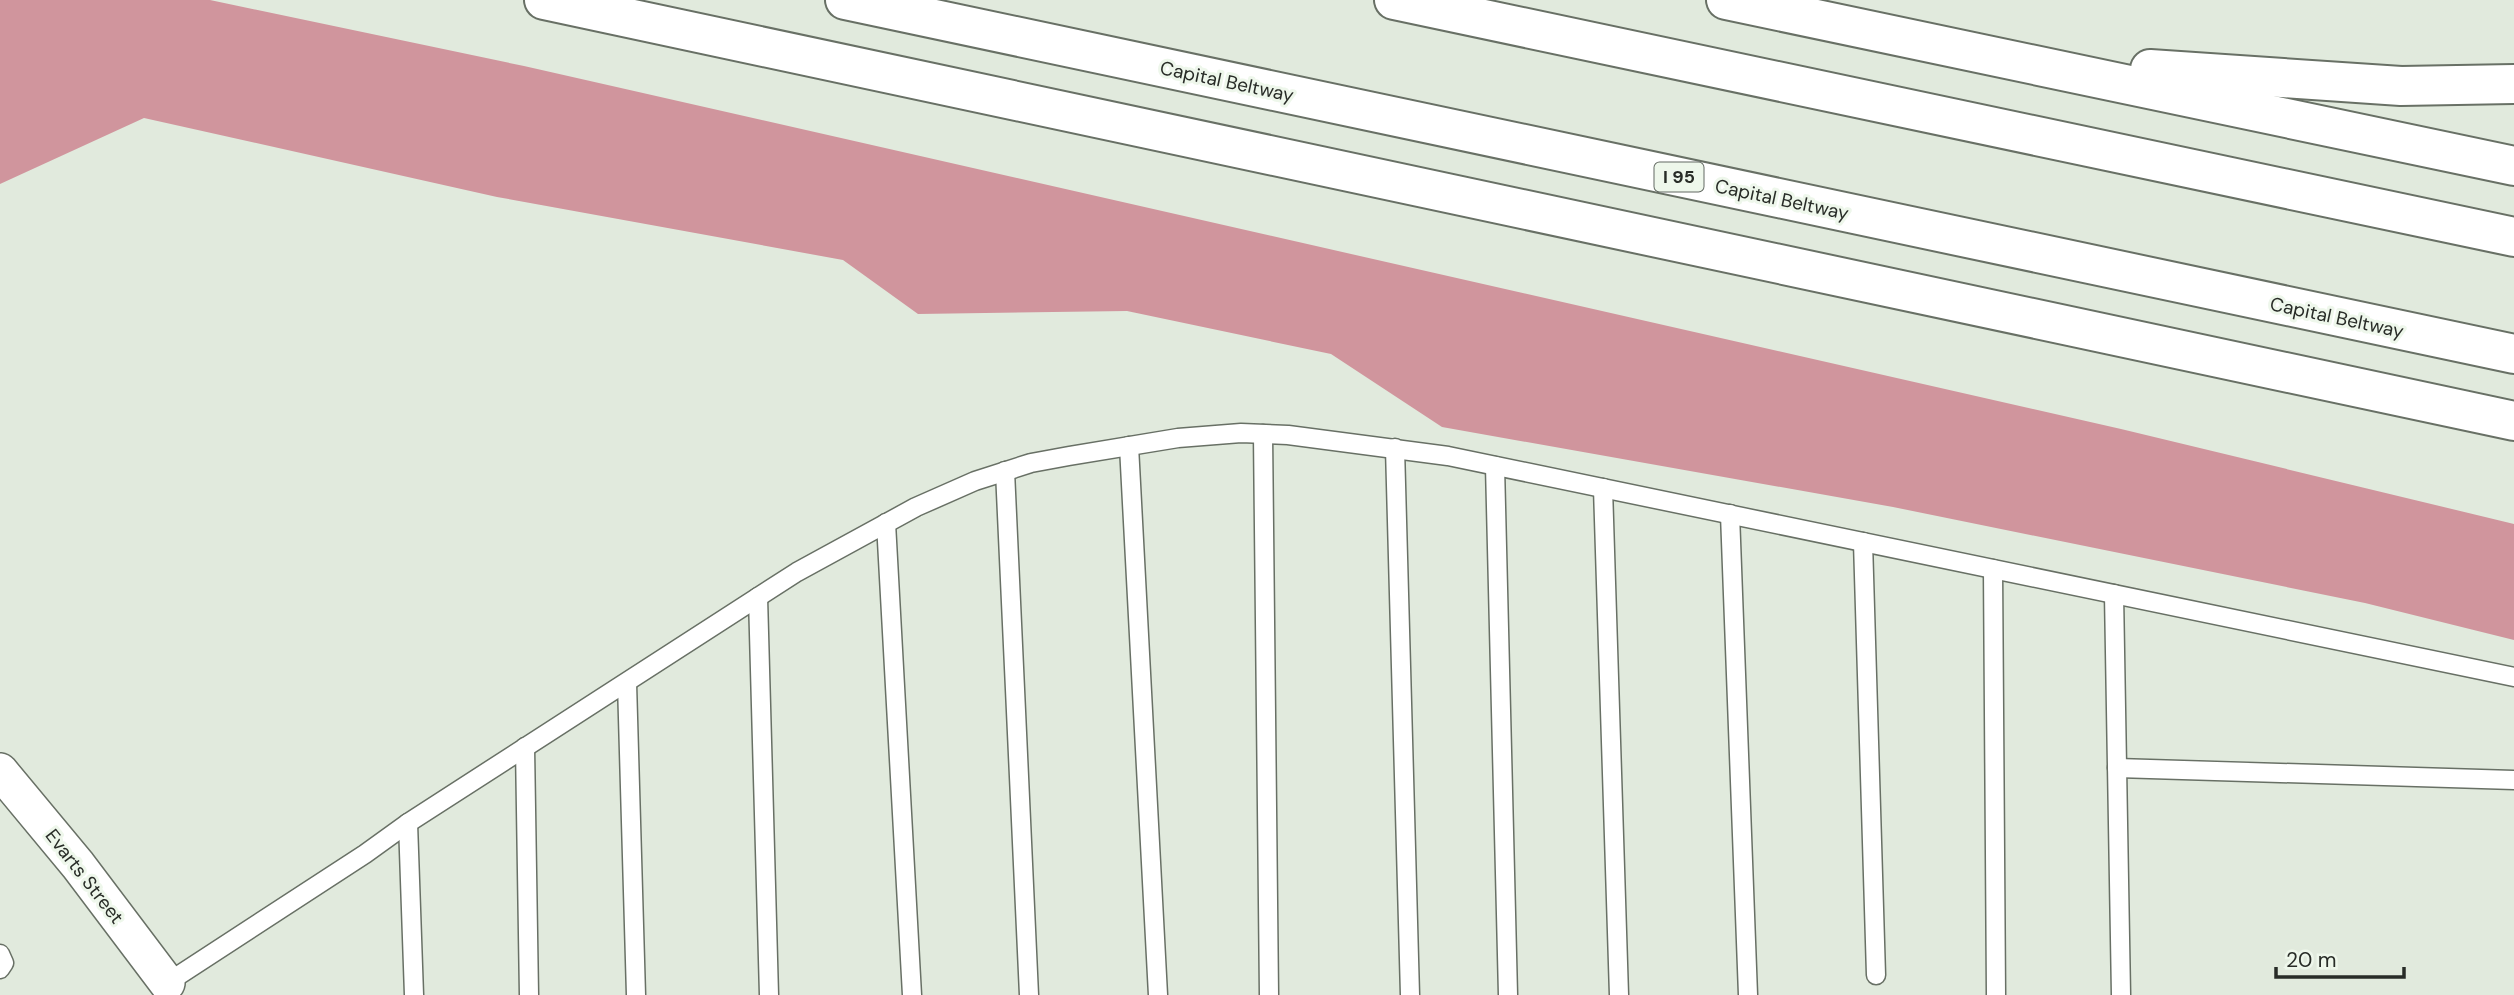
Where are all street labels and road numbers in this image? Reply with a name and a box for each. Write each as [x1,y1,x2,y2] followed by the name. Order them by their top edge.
[1158,55,1297,108] street label: Capital Beltway
[1654,162,1704,192] road number: I 95
[1713,173,1852,226] street label: Capital Beltway
[2268,291,2407,344] street label: Capital Beltway
[40,824,129,929] street label: Evarts Street

